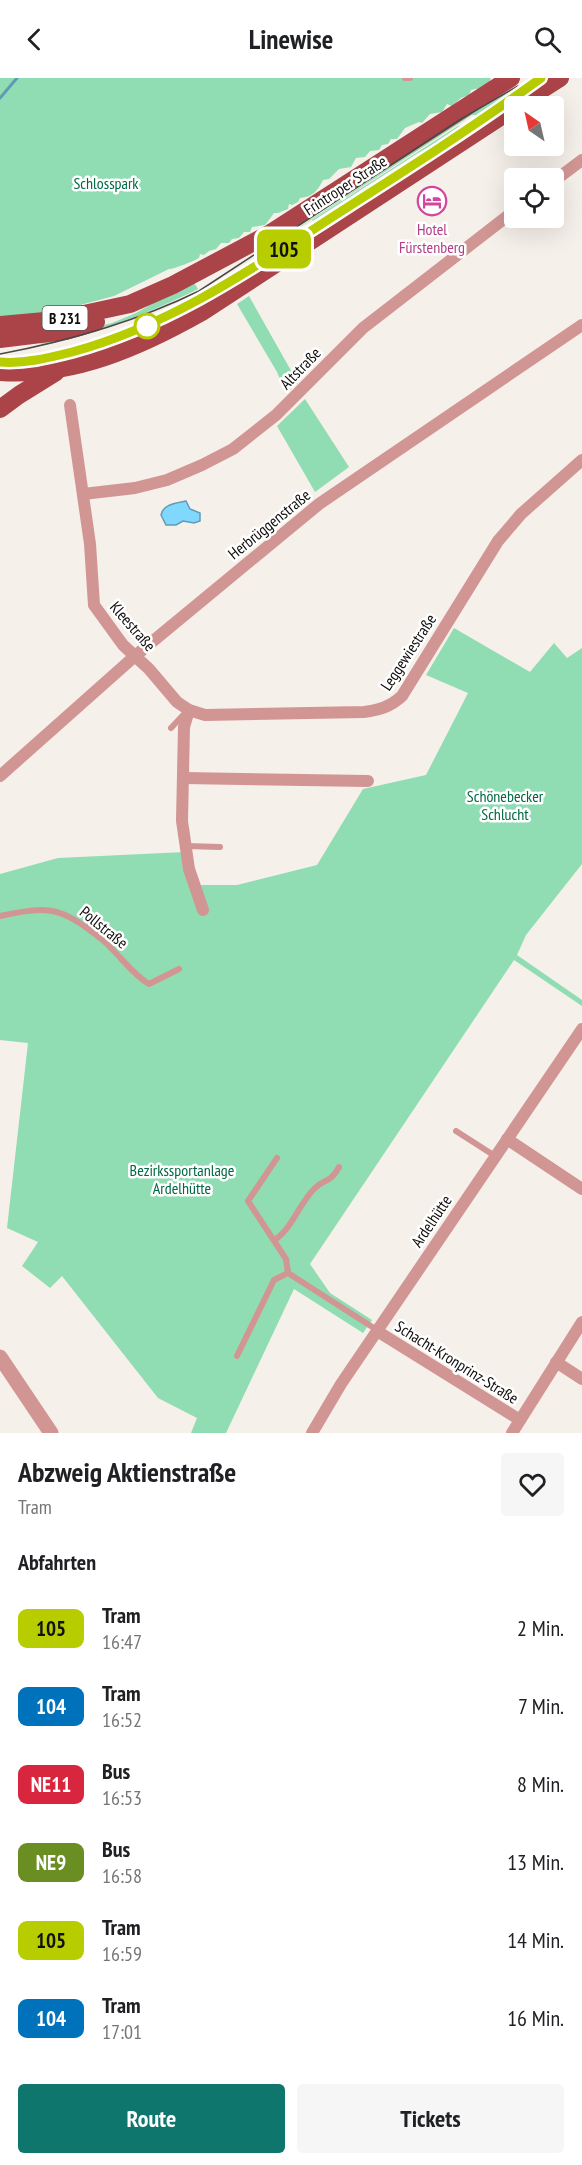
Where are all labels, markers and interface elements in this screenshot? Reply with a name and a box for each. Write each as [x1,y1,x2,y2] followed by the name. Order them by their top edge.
[249,22,333,56] text: Linewise
[18,23,51,56] icon: back
[531,23,564,56] icon: search
[504,96,564,156] north arrow
[504,96,564,228] map controls
[300,151,390,219] street label: Frintroper Straße
[504,168,564,228] button: locate
[74,173,139,193] park label: Schlosspark
[416,185,448,217] hotel icon: Hotel Fürstenberg
[399,219,465,257] place label: Hotel Fürstenberg
[250,230,318,268] line badge: 105
[269,236,299,263] text: 105
[42,306,88,330] road number: B 231
[134,313,160,339] unlabelled marker
[275,343,325,393] street label: Altstraße
[224,485,314,563] street label: Herbrüggenstraße
[106,597,160,655] street label: Kleestraße
[376,610,440,694] street label: Leggewiestraße
[467,786,544,824] park label: Schönebecker Schlucht
[76,902,132,952] street label: Pollstraße
[130,1160,234,1198] park label: Bezirkssportanlage Ardelhütte
[406,1191,456,1251] street label: Ardelhütte
[392,1316,522,1408] street label: Schacht-Kronprinz-Straße
[18,1453,236,1490] text: Abzweig Aktienstraße
[501,1453,564,1516] button: heart
[18,1494,52,1520] text: Tram
[18,1548,96,1576] text: Abfahrten
[102,1601,141,1629] text: Tram
[517,1614,564,1642] text: 2 Min.
[36,1615,66,1642] text: 105
[102,1629,142,1655] text: 16:47
[102,1679,141,1707] text: Tram
[518,1692,564,1720] text: 7 Min.
[36,1693,66,1720] text: 104
[102,1707,142,1733] text: 16:52
[102,1757,130,1785] text: Bus
[517,1770,564,1798] text: 8 Min.
[31,1771,71,1798] text: NE11
[102,1785,142,1811] text: 16:53
[102,1835,130,1863] text: Bus
[507,1848,564,1876] text: 13 Min.
[36,1849,66,1876] text: NE9
[102,1863,142,1889] text: 16:58
[102,1913,141,1941] text: Tram
[507,1926,564,1954] text: 14 Min.
[36,1927,66,1954] text: 105
[102,1941,142,1967] text: 16:59
[102,1991,141,2019] text: Tram
[507,2004,564,2032] text: 16 Min.
[36,2005,66,2032] text: 104
[102,2019,142,2045] text: 17:01
[18,2084,285,2153] button: Route
[297,2084,564,2153] button: Tickets

